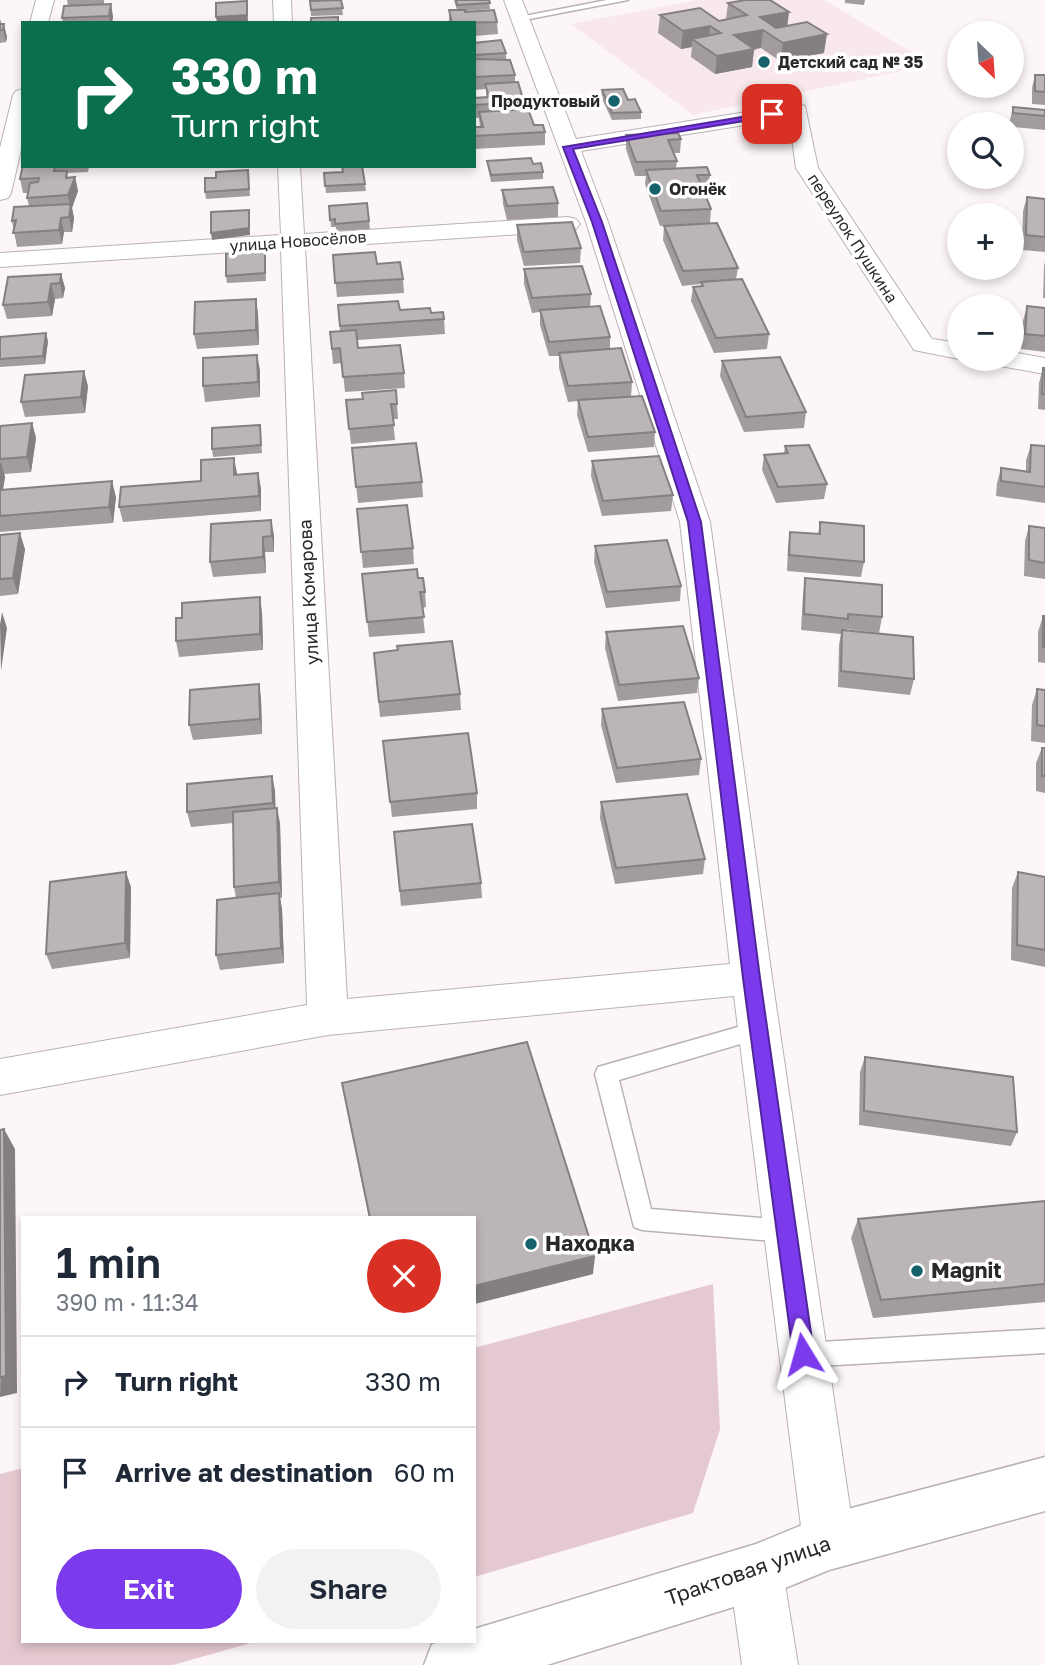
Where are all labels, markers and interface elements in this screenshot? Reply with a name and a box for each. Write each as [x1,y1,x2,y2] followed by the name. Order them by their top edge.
[947,21,1024,98] north arrow
[947,21,1024,371] map controls
[171,46,318,105] text: 330 m
[56,49,147,140] icon: right
[778,52,923,72] place label: Детский сад № 35
[756,54,772,70] marker: Детский сад № 35
[742,84,802,144] pin
[491,91,600,111] place label: Продуктовый
[606,93,622,109] marker: Продуктовый
[753,95,791,133] icon: arrive
[171,106,320,144] text: Turn right
[947,112,1024,189] button: search
[804,170,902,306] street label: переулок Пушкина
[669,179,727,199] place label: Огонёк
[647,181,663,197] marker: Огонёк
[947,203,1024,280] button: +
[229,226,367,256] street label: улица Новосёлов
[947,294,1024,371] button: −
[293,519,323,665] street label: улица Комарова
[545,1230,635,1256] place label: Находка
[523,1236,539,1252] marker: Находка
[56,1237,161,1287] text: 1 min
[367,1239,441,1313] button: close
[931,1257,1002,1283] place label: Magnit
[909,1263,925,1279] marker: Magnit
[56,1288,199,1316] text: 390 m · 11:34
[766,1317,840,1391] position arrow
[56,1363,94,1401] icon: right
[115,1366,238,1397] text: Turn right
[365,1366,441,1397] text: 330 m
[56,1454,94,1492] icon: arrive
[115,1457,373,1488] text: Arrive at destination
[394,1457,455,1488] text: 60 m
[662,1530,834,1611] street label: Трактовая улица
[56,1549,242,1629] button: Exit
[256,1549,441,1629] button: Share

